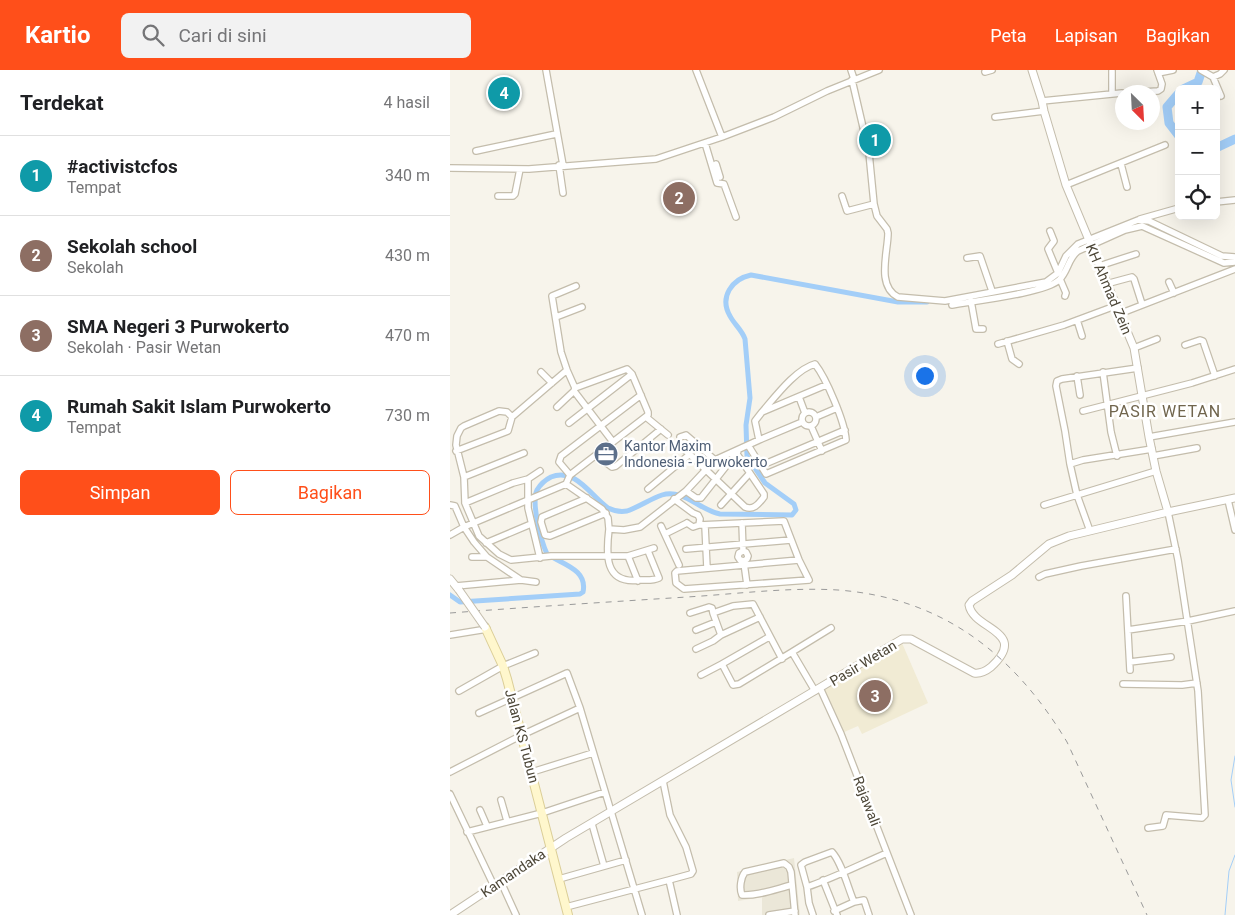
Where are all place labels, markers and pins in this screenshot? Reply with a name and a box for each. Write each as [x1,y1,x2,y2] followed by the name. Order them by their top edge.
[488,74,520,112] pin: 4
[859,121,891,159] pin: 1
[663,179,695,217] pin: 2
[624,438,767,470] place label: Kantor Maxim Indonesia - Purwokerto
[593,441,619,467] office icon: Kantor Maxim Indonesia - Purwokerto
[859,677,891,715] pin: 3

